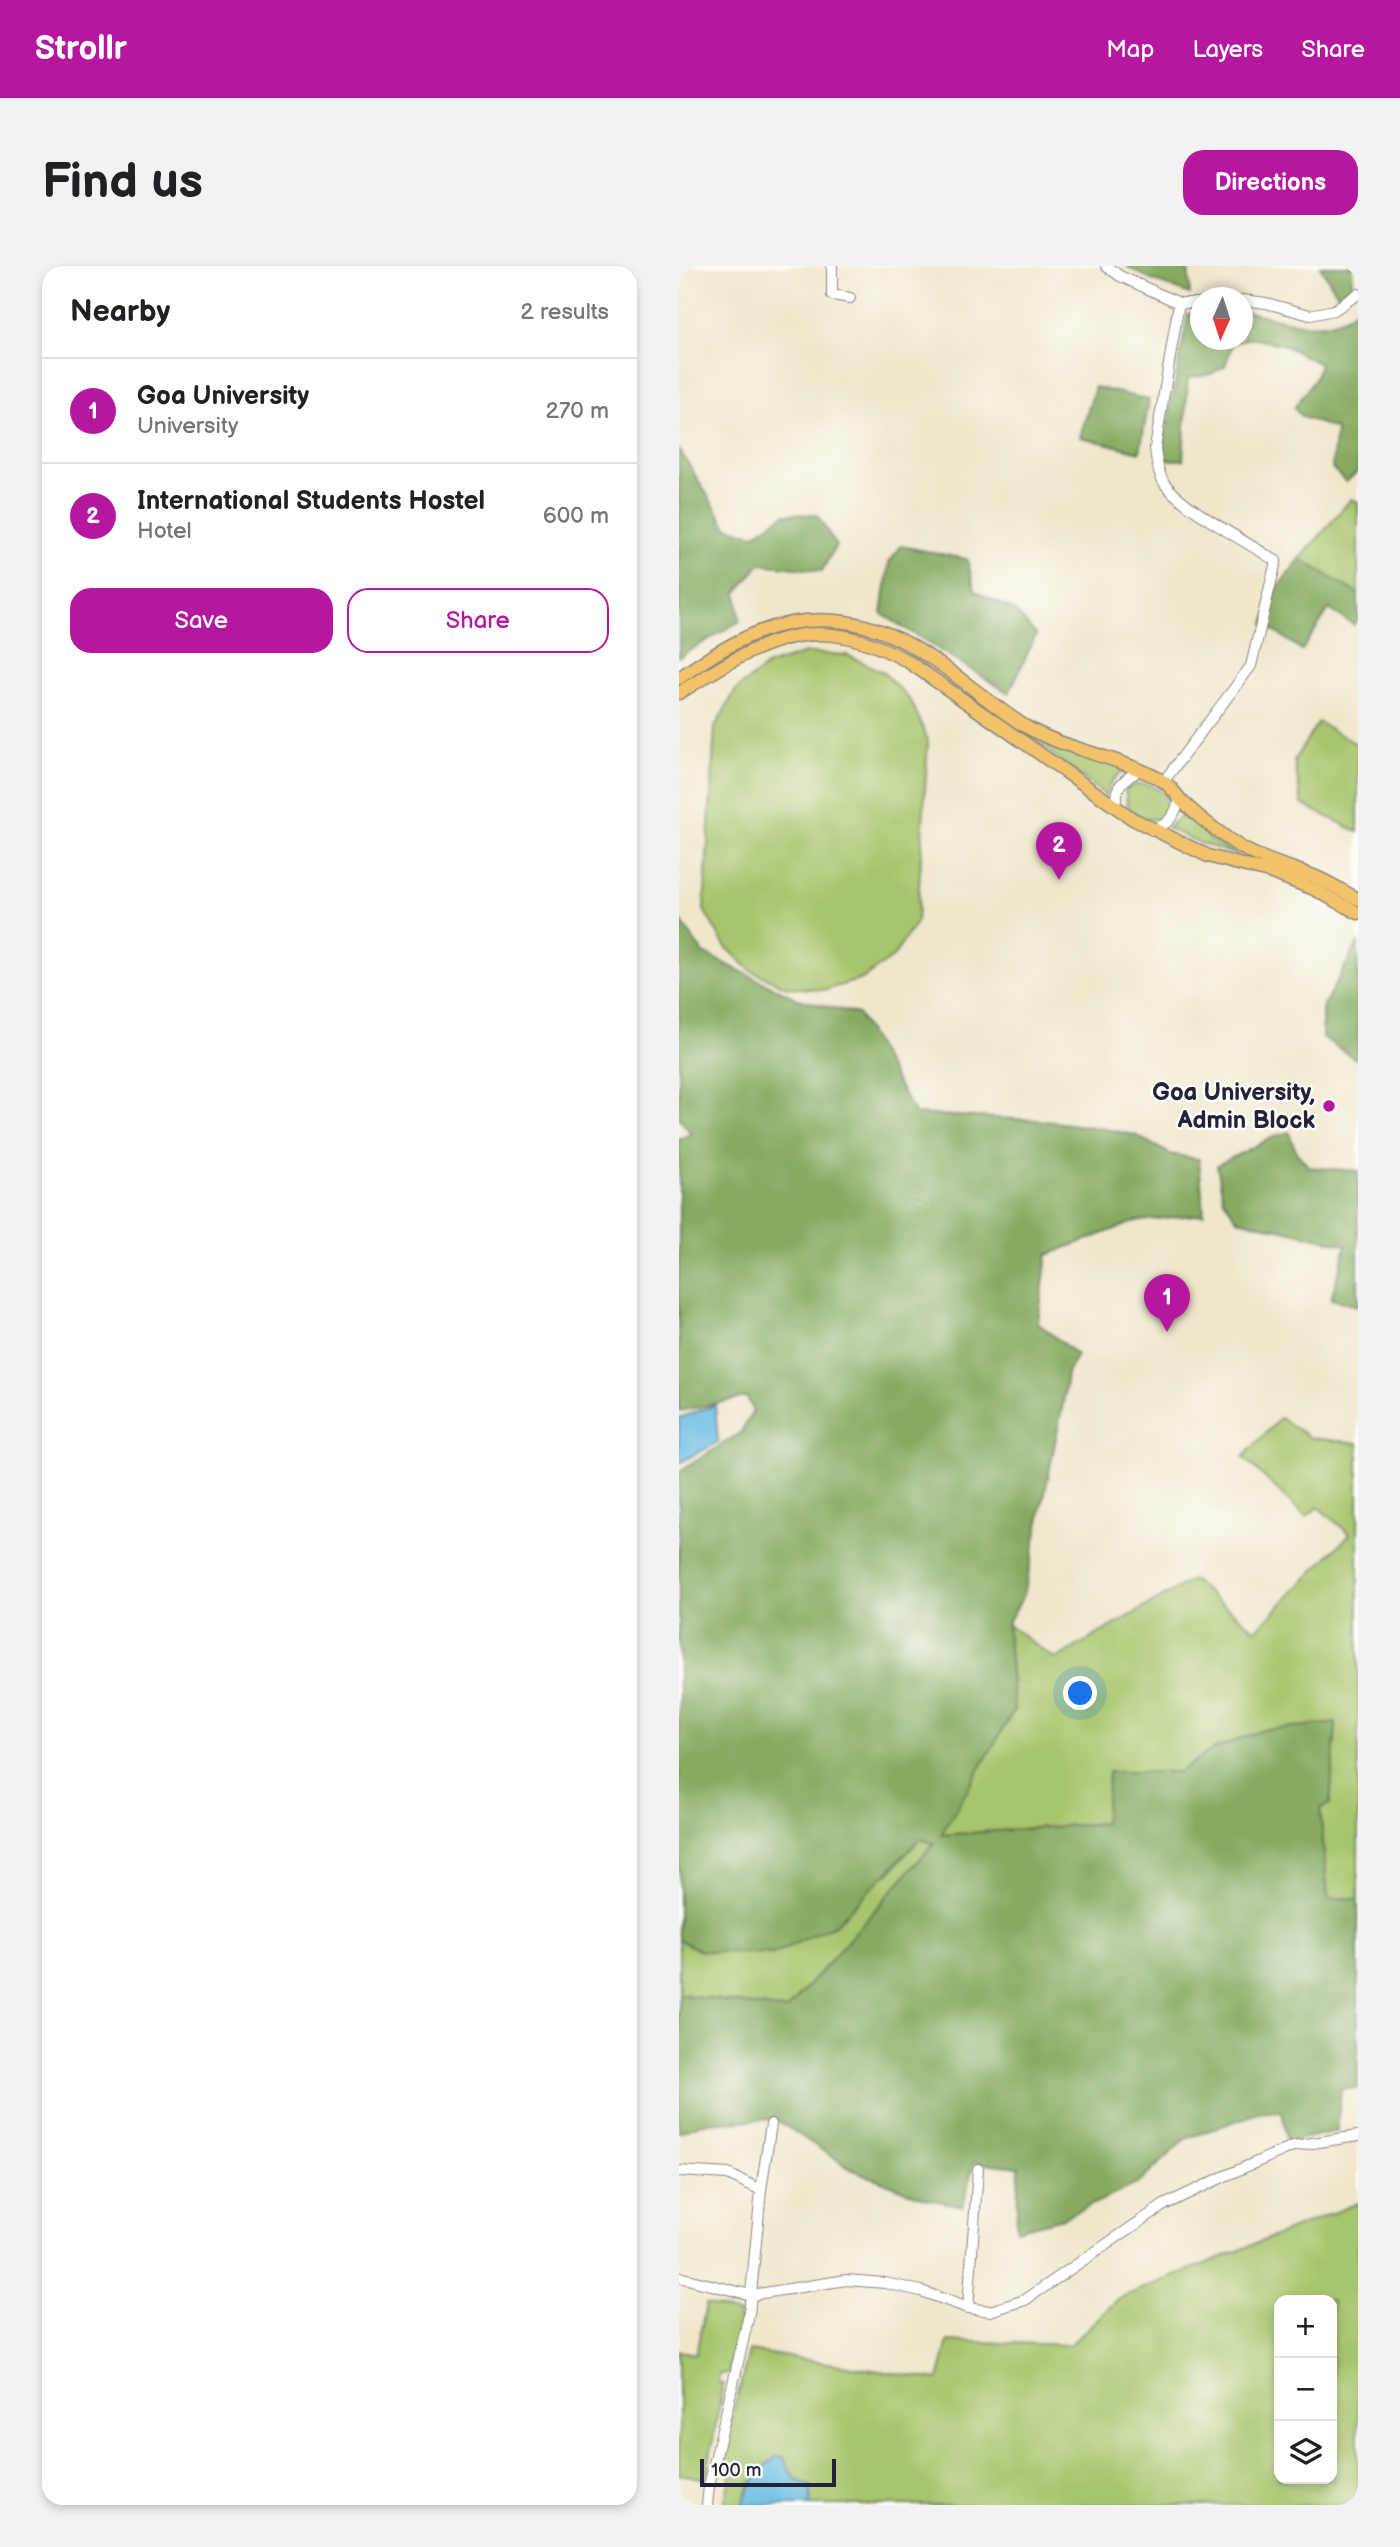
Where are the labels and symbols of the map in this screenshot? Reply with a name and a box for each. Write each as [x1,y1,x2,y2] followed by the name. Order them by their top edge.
[1190,287,1253,350] north arrow
[1036,822,1082,880] pin: 2
[1152,1078,1315,1135] place label: Goa University, Admin Block
[1321,1098,1337,1114] marker: Goa University, Admin Block
[1144,1274,1190,1332] pin: 1
[1063,1676,1097,1710] your location
[700,2456,837,2488] scale bar

